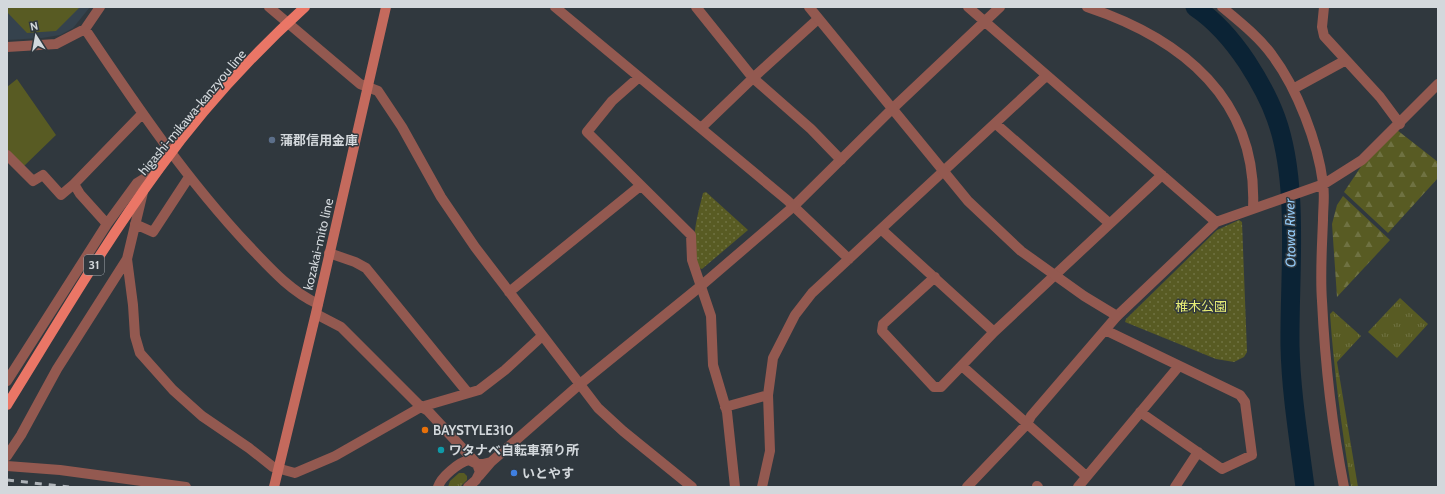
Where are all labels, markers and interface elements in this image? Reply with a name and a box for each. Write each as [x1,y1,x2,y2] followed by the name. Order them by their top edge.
[16,16,56,56] north arrow
[29,19,39,34] text: N
[135,46,249,178] street label: higashi-mikawa-kanzyou line
[280,132,358,148] place label: 蒲郡信用金庫
[267,135,277,145] marker: 蒲郡信用金庫
[300,196,336,291] street label: kozakai-mito line
[1280,198,1300,267] water label: Otowa River
[84,255,104,275] road number: 31
[1175,298,1227,314] park label: 椎木公園
[433,422,514,438] place label: BAYSTYLE310
[420,425,430,435] marker: BAYSTYLE310
[449,442,579,458] place label: ワタナベ自転車預り所
[436,445,446,455] marker: ワタナベ自転車預り所
[522,465,574,481] place label: いとやす
[509,468,519,478] marker: いとやす

